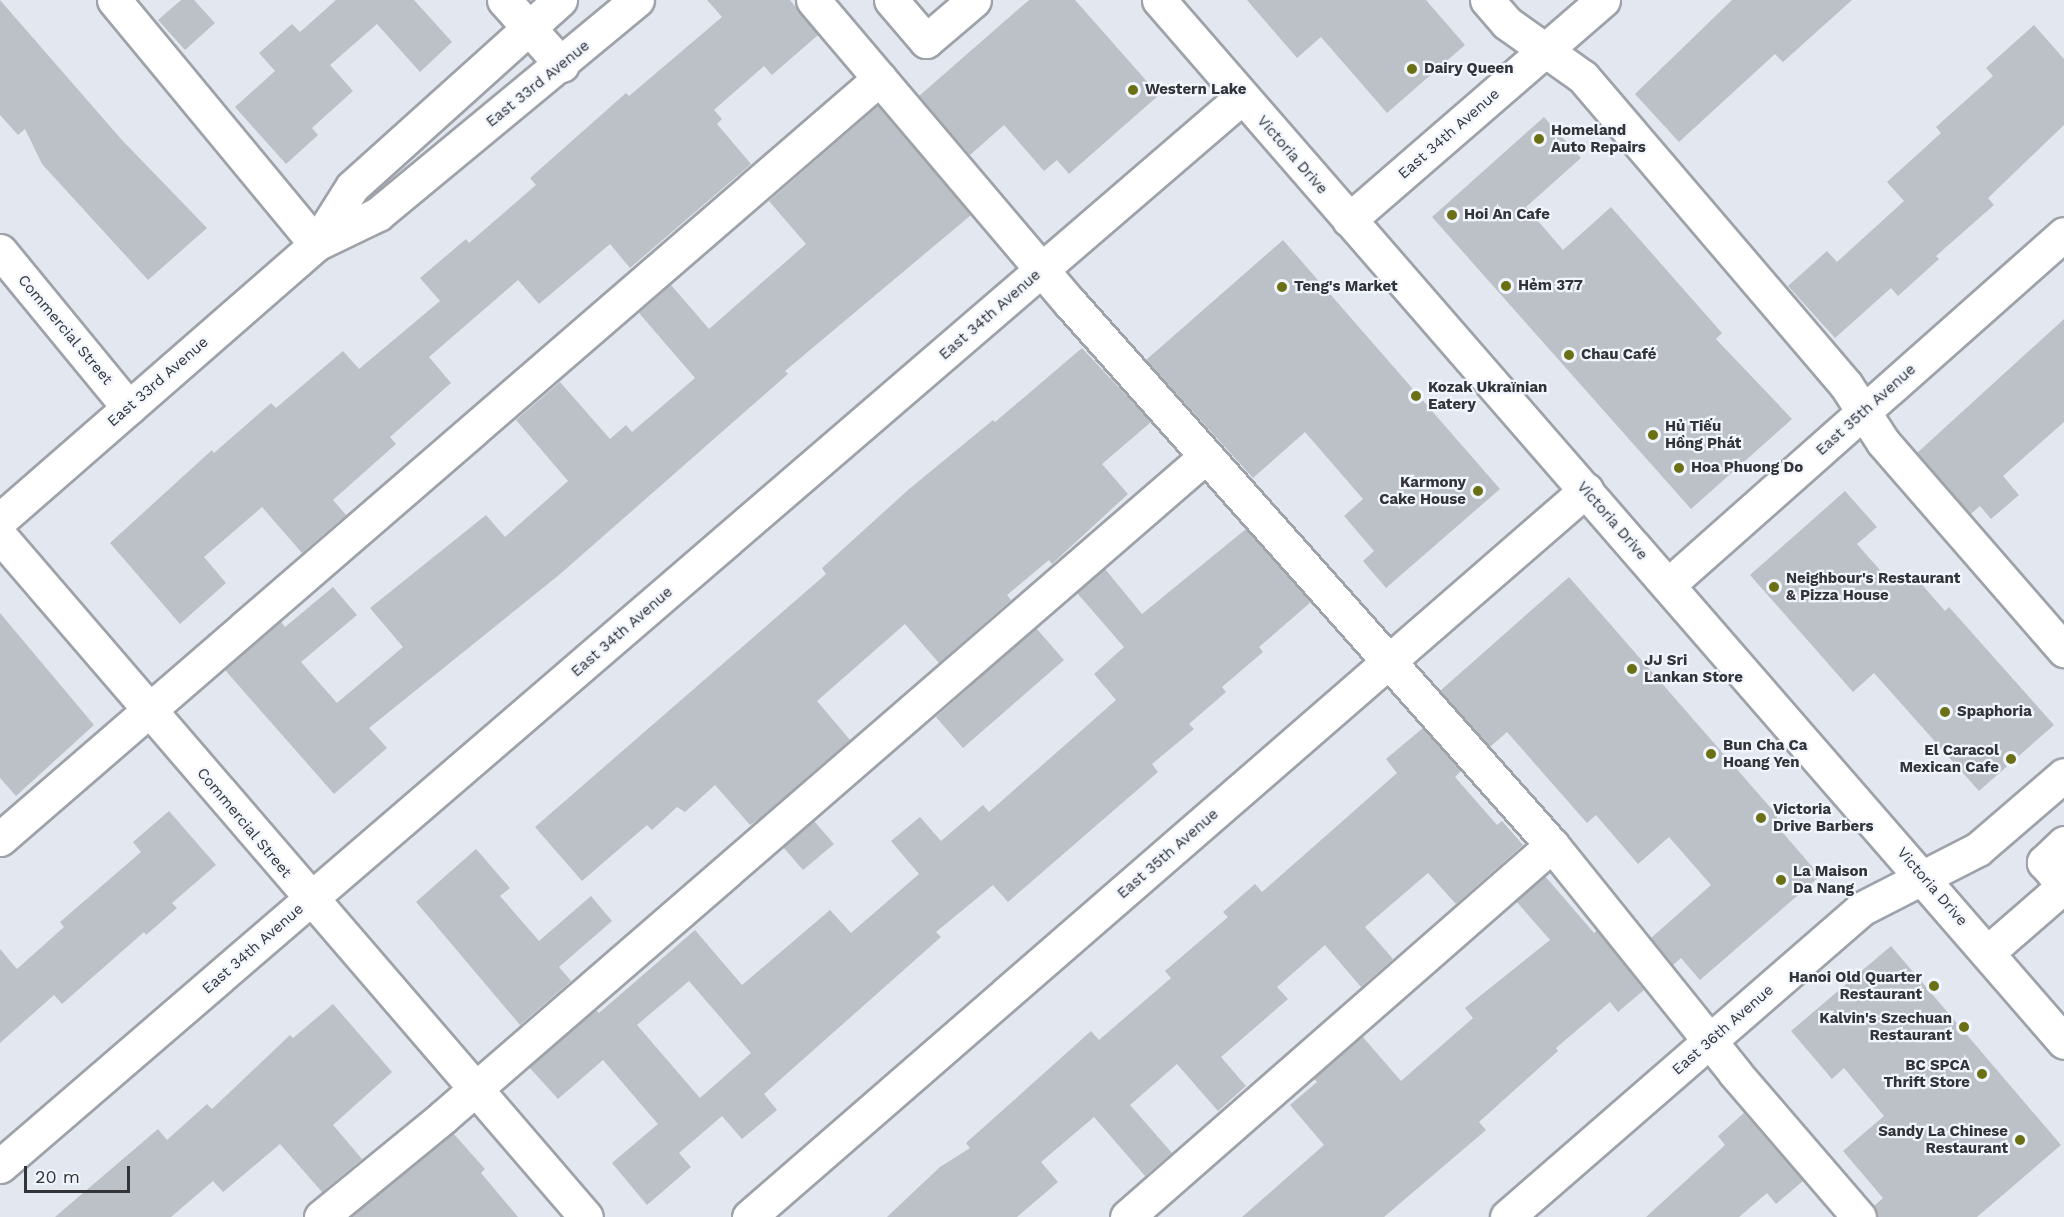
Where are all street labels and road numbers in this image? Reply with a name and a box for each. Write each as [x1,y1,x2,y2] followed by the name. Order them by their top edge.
[482,37,594,131] street label: East 33rd Avenue
[1394,85,1504,183] street label: East 34th Avenue
[1253,112,1331,198] street label: Victoria Drive
[935,266,1045,364] street label: East 34th Avenue
[14,271,116,389] street label: Commercial Street
[104,333,212,431] street label: East 33rd Avenue
[1812,360,1920,460] street label: East 35th Avenue
[1573,478,1651,564] street label: Victoria Drive
[567,583,677,681] street label: East 34th Avenue
[193,764,295,882] street label: Commercial Street
[1114,805,1222,903] street label: East 35th Avenue
[1893,844,1971,930] street label: Victoria Drive
[198,900,308,998] street label: East 34th Avenue
[1668,981,1778,1079] street label: East 36th Avenue

